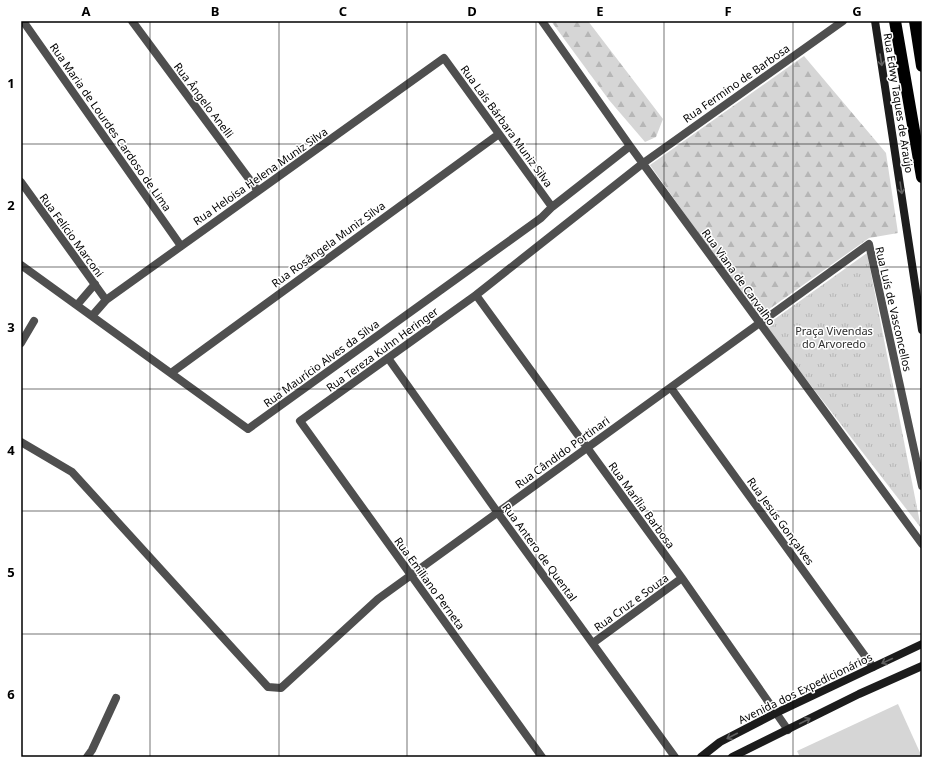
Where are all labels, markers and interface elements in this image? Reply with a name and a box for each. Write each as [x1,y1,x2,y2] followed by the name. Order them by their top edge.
[82,2,91,20] text: A
[211,2,219,20] text: B
[339,2,347,20] text: C
[467,2,477,20] text: D
[596,2,604,20] text: E
[724,2,732,20] text: F
[852,2,862,20] text: G
[881,32,918,174] street label: Rua Edwy Taques de Araújo
[47,40,175,214] street label: Rua Maria de Lourdes Cardoso de Lima
[680,40,792,126] street label: Rua Fermino de Barbosa
[877,53,885,66] one-way arrow
[171,59,237,141] street label: Rua Ângelo Anelli
[458,62,556,190] street label: Rua Laís Bárbara Muniz Silva
[7,74,15,92] text: 1
[190,124,330,228] street label: Rua Heloisa Helena Muniz Silva
[897,181,905,194] one-way arrow
[37,190,107,280] street label: Rua Felício Marconi
[7,196,15,214] text: 2
[268,198,388,290] street label: Rua Rosângela Muniz Silva
[699,226,779,328] street label: Rua Viana de Carvalho
[872,245,916,373] street label: Rua Luís de Vasconcellos
[323,303,441,395] street label: Rua Tereza Kuhn Heringer
[260,316,382,410] street label: Rua Maurício Alves da Silva
[7,318,15,336] text: 3
[795,323,873,351] park label: Praça Vivendas do Arvoredo
[512,413,612,491] street label: Rua Cândido Portinari
[7,441,15,459] text: 4
[605,459,679,551] street label: Rua Marília Barbosa
[744,474,818,568] street label: Rua Jesus Gonçalves
[499,500,581,604] street label: Rua Antero de Quental
[391,534,469,632] street label: Rua Emiliano Perneta
[7,563,15,581] text: 5
[591,570,671,634] street label: Rua Cruz e Souza
[735,649,875,727] street label: Avenida dos Expedicionários
[881,658,893,665] one-way arrow
[7,685,15,703] text: 6
[799,717,811,724] one-way arrow
[726,732,738,740] one-way arrow

